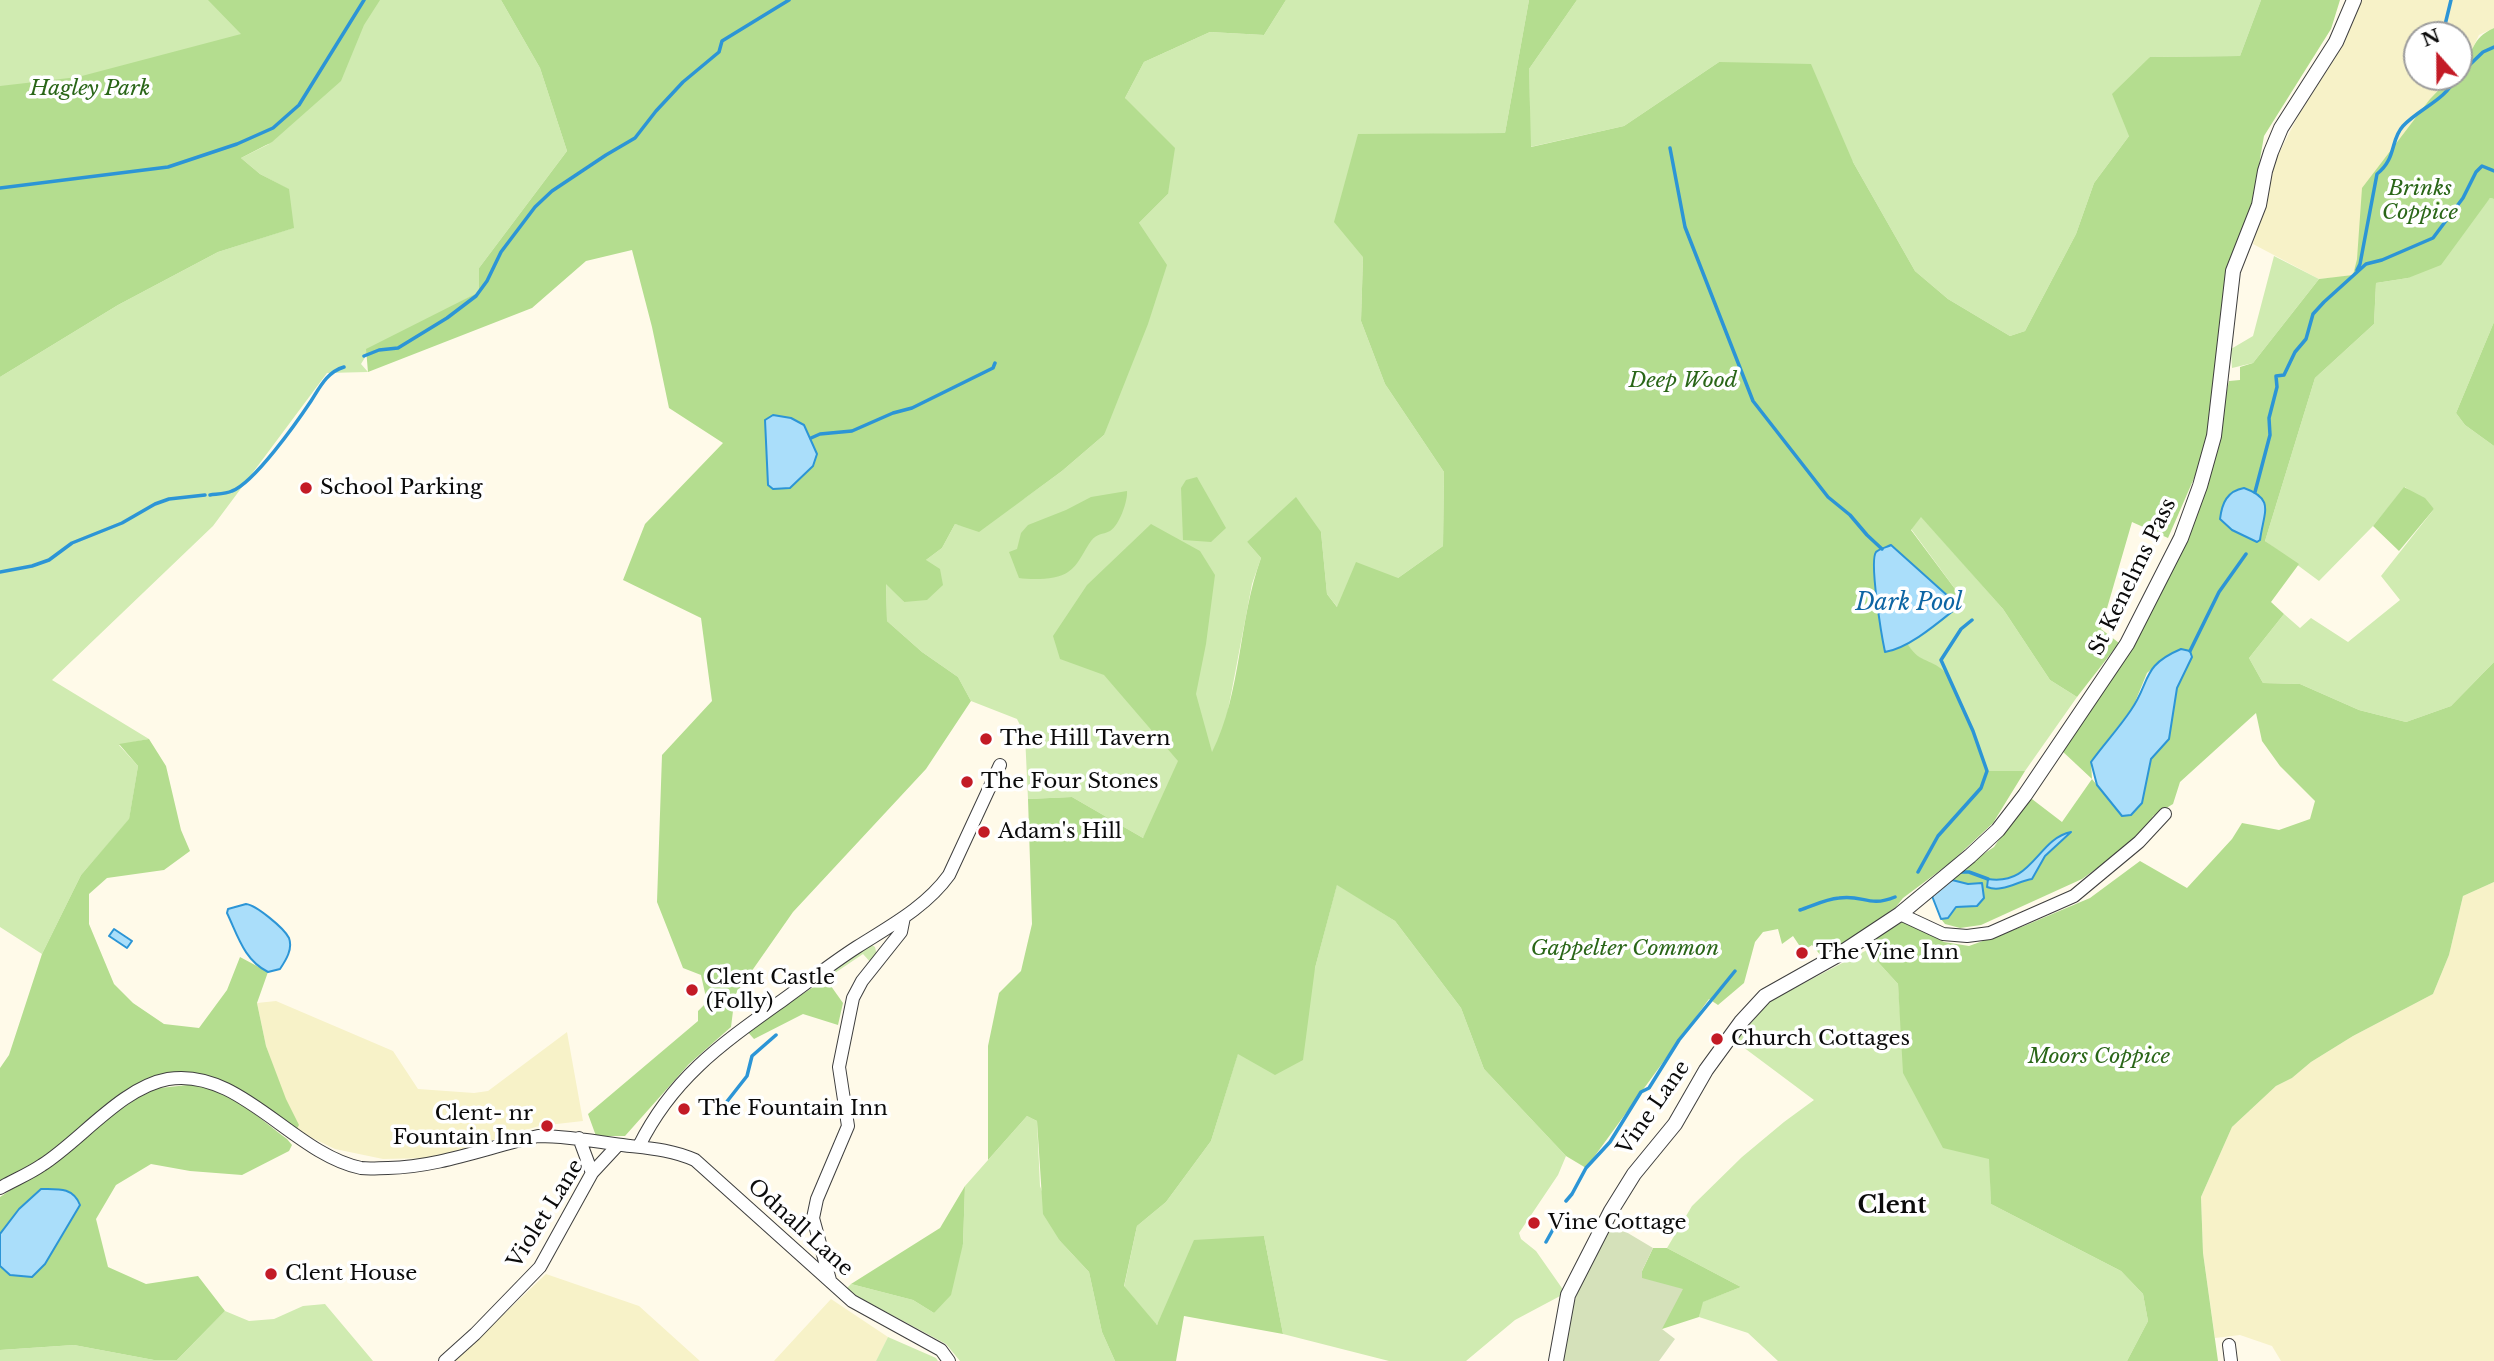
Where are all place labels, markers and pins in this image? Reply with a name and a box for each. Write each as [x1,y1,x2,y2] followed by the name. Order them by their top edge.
[320,475,483,501] place label: School Parking
[298,480,314,496] marker: School Parking
[1000,726,1170,752] place label: The Hill Tavern
[978,731,994,747] marker: The Hill Tavern
[981,769,1159,795] place label: The Four Stones
[959,774,975,790] marker: The Four Stones
[998,819,1122,845] place label: Adam's Hill
[976,824,992,840] marker: Adam's Hill
[1816,940,1959,966] place label: The Vine Inn
[1794,945,1810,961] marker: The Vine Inn
[706,965,835,1015] place label: Clent Castle (Folly)
[684,982,700,998] marker: Clent Castle (Folly)
[1731,1026,1910,1052] place label: Church Cottages
[1709,1031,1725,1047] marker: Church Cottages
[698,1096,888,1122] place label: The Fountain Inn
[393,1101,533,1151] place label: Clent- nr Fountain Inn
[676,1101,692,1117] marker: The Fountain Inn
[539,1118,555,1134] marker: Clent- nr Fountain Inn
[1548,1210,1687,1236] place label: Vine Cottage
[1526,1215,1542,1231] marker: Vine Cottage
[285,1261,417,1287] place label: Clent House
[263,1266,279,1282] marker: Clent House

